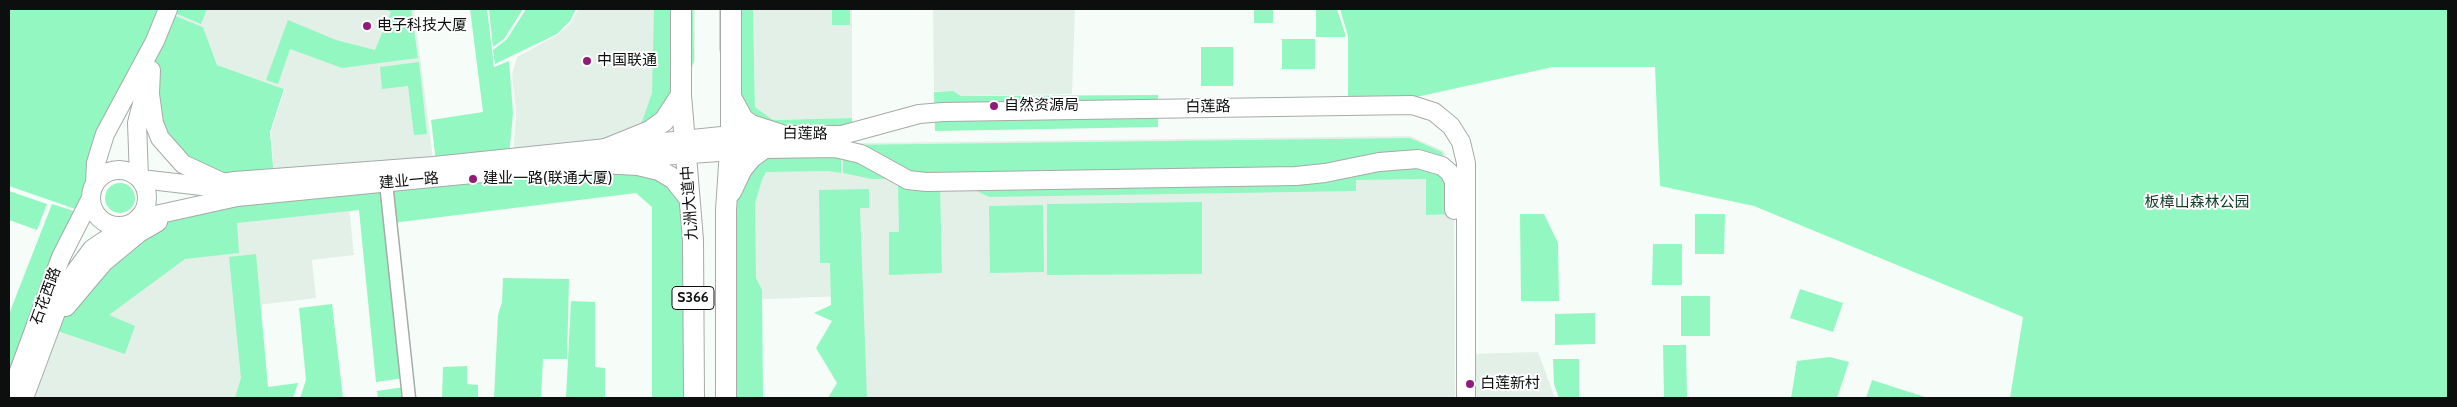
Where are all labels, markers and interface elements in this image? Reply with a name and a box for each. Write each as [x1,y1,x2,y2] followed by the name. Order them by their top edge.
[377,17,467,35] place label: 电子科技大厦
[361,20,373,32] marker: 电子科技大厦
[597,52,657,70] place label: 中国联通
[581,55,593,67] marker: 中国联通
[1004,97,1079,115] place label: 自然资源局
[1185,98,1231,116] street label: 白莲路
[988,100,1000,112] marker: 自然资源局
[782,125,828,143] street label: 白莲路
[678,165,702,241] street label: 九洲大道中
[378,169,440,193] street label: 建业一路
[483,170,612,188] place label: 建业一路(联通大厦)
[467,173,479,185] marker: 建业一路(联通大厦)
[2145,194,2249,212] park label: 板樟山森林公园
[27,265,65,327] street label: 石花西路
[672,286,714,310] road number: S366
[1480,375,1540,393] place label: 白莲新村
[1464,378,1476,390] marker: 白莲新村

